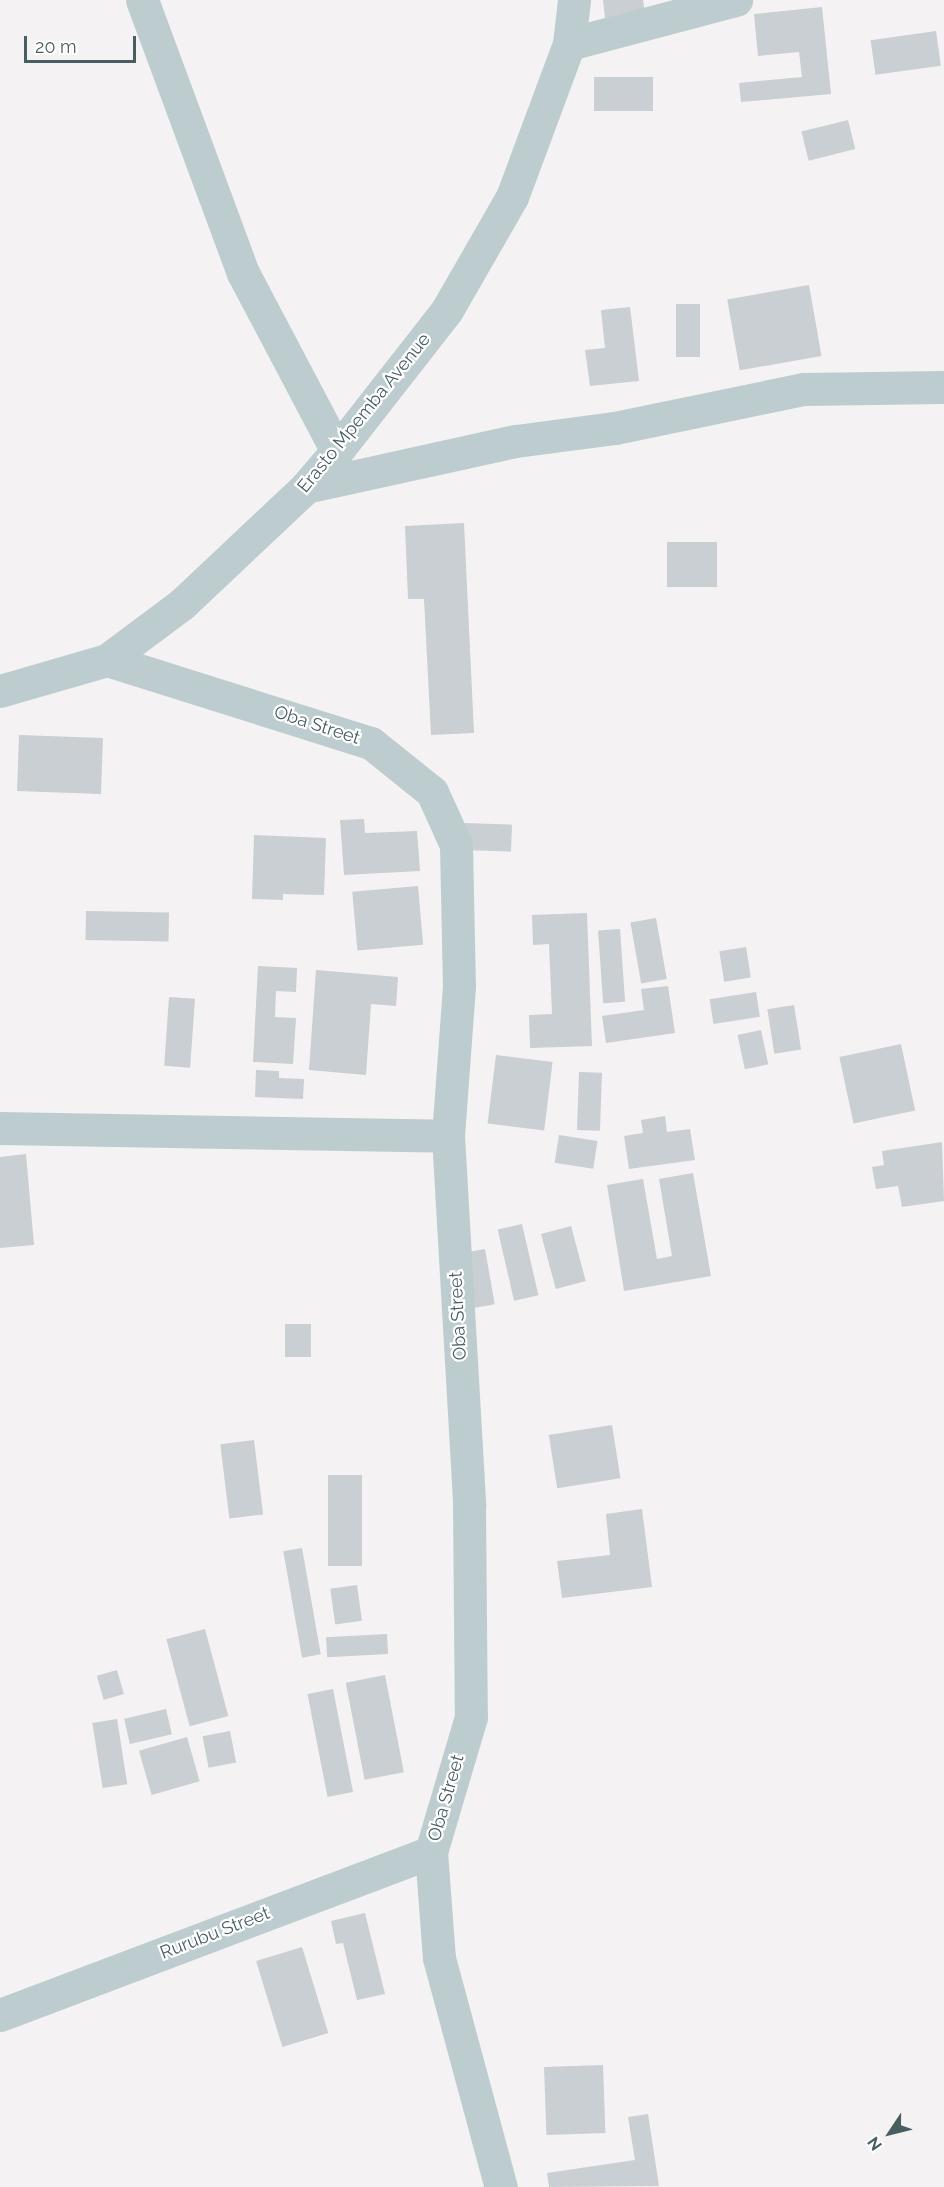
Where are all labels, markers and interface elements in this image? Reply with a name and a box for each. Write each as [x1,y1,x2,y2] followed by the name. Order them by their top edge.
[27,24,140,62] scale bar
[35,36,77,57] text: 20 m
[293,329,435,497] street label: Erasto Mpemba Avenue
[271,701,363,749] street label: Oba Street
[445,1271,471,1361] street label: Oba Street
[423,1752,469,1844] street label: Oba Street
[157,1902,273,1964] street label: Rurubu Street
[860,2103,920,2163] north arrow
[864,2133,886,2154] text: N

